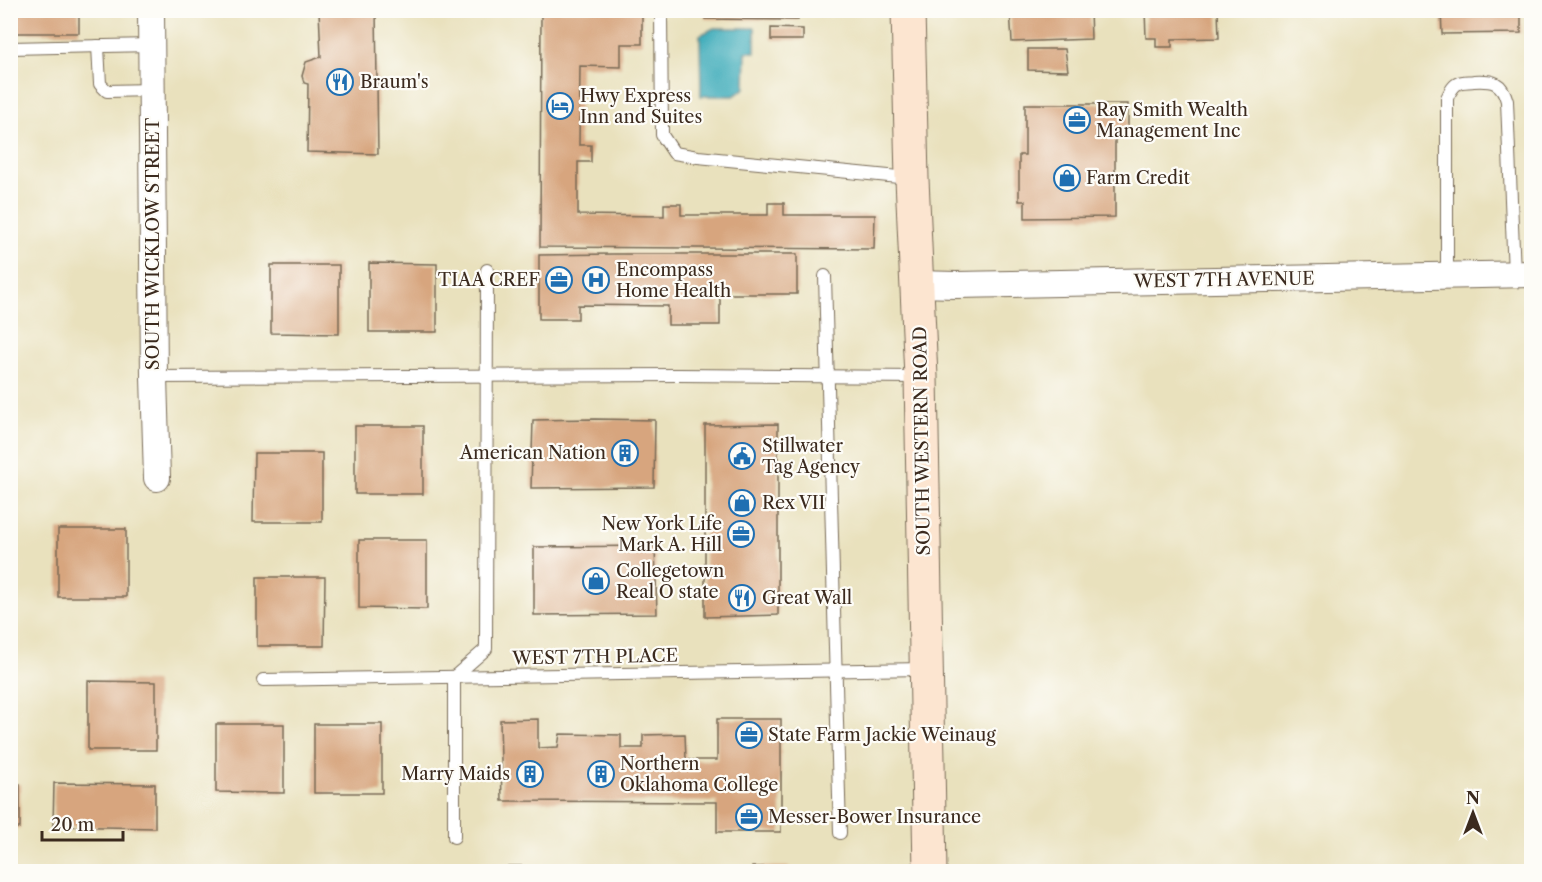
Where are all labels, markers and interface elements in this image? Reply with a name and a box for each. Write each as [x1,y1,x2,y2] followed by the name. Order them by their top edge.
[325,67,355,97] restaurant icon: Braum's
[360,71,429,93] place label: Braum's
[580,85,702,128] place label: Hwy Express Inn and Suites
[545,91,575,121] hotel icon: Hwy Express Inn and Suites
[1096,99,1248,142] place label: Ray Smith Wealth Management Inc
[1062,105,1092,135] office icon: Ray Smith Wealth Management Inc
[142,117,164,370] street label: SOUTH WICKLOW STREET
[1052,163,1082,193] shop icon: Farm Credit
[1086,167,1190,189] place label: Farm Credit
[616,259,731,302] place label: Encompass Home Health
[544,265,574,295] office icon: TIAA CREF
[581,265,611,295] hospital icon: Encompass Home Health
[1132,267,1315,293] street label: WEST 7TH AVENUE
[438,269,540,291] place label: TIAA CREF
[909,326,935,556] street label: SOUTH WESTERN ROAD
[762,435,861,478] place label: Stillwater Tag Agency
[610,438,640,468] building icon: American Nation
[727,441,757,471] public building icon: Stillwater Tag Agency
[459,442,606,464] place label: American Nation
[727,488,757,518] shop icon: Rex VII
[762,492,825,514] place label: Rex VII
[602,513,722,556] place label: New York Life Mark A. Hill
[726,519,756,549] office icon: New York Life Mark A. Hill
[616,560,724,603] place label: Collegetown Real O state
[581,566,611,596] shop icon: Collegetown Real O state
[727,583,757,613] restaurant icon: Great Wall
[762,587,852,609] place label: Great Wall
[511,645,678,669] street label: WEST 7TH PLACE
[734,720,764,750] office icon: State Farm Jackie Weinaug
[768,724,996,746] place label: State Farm Jackie Weinaug
[620,753,778,796] place label: Northern Oklahoma College
[515,759,545,789] building icon: Marry Maids
[586,759,616,789] building icon: Northern Oklahoma College
[401,763,510,785] place label: Marry Maids
[1443,783,1503,843] north arrow
[1466,788,1480,808] text: N
[734,802,764,832] office icon: Messer-Bower Insurance
[42,804,123,842] scale bar
[768,806,981,828] place label: Messer-Bower Insurance
[51,814,95,836] text: 20 m

